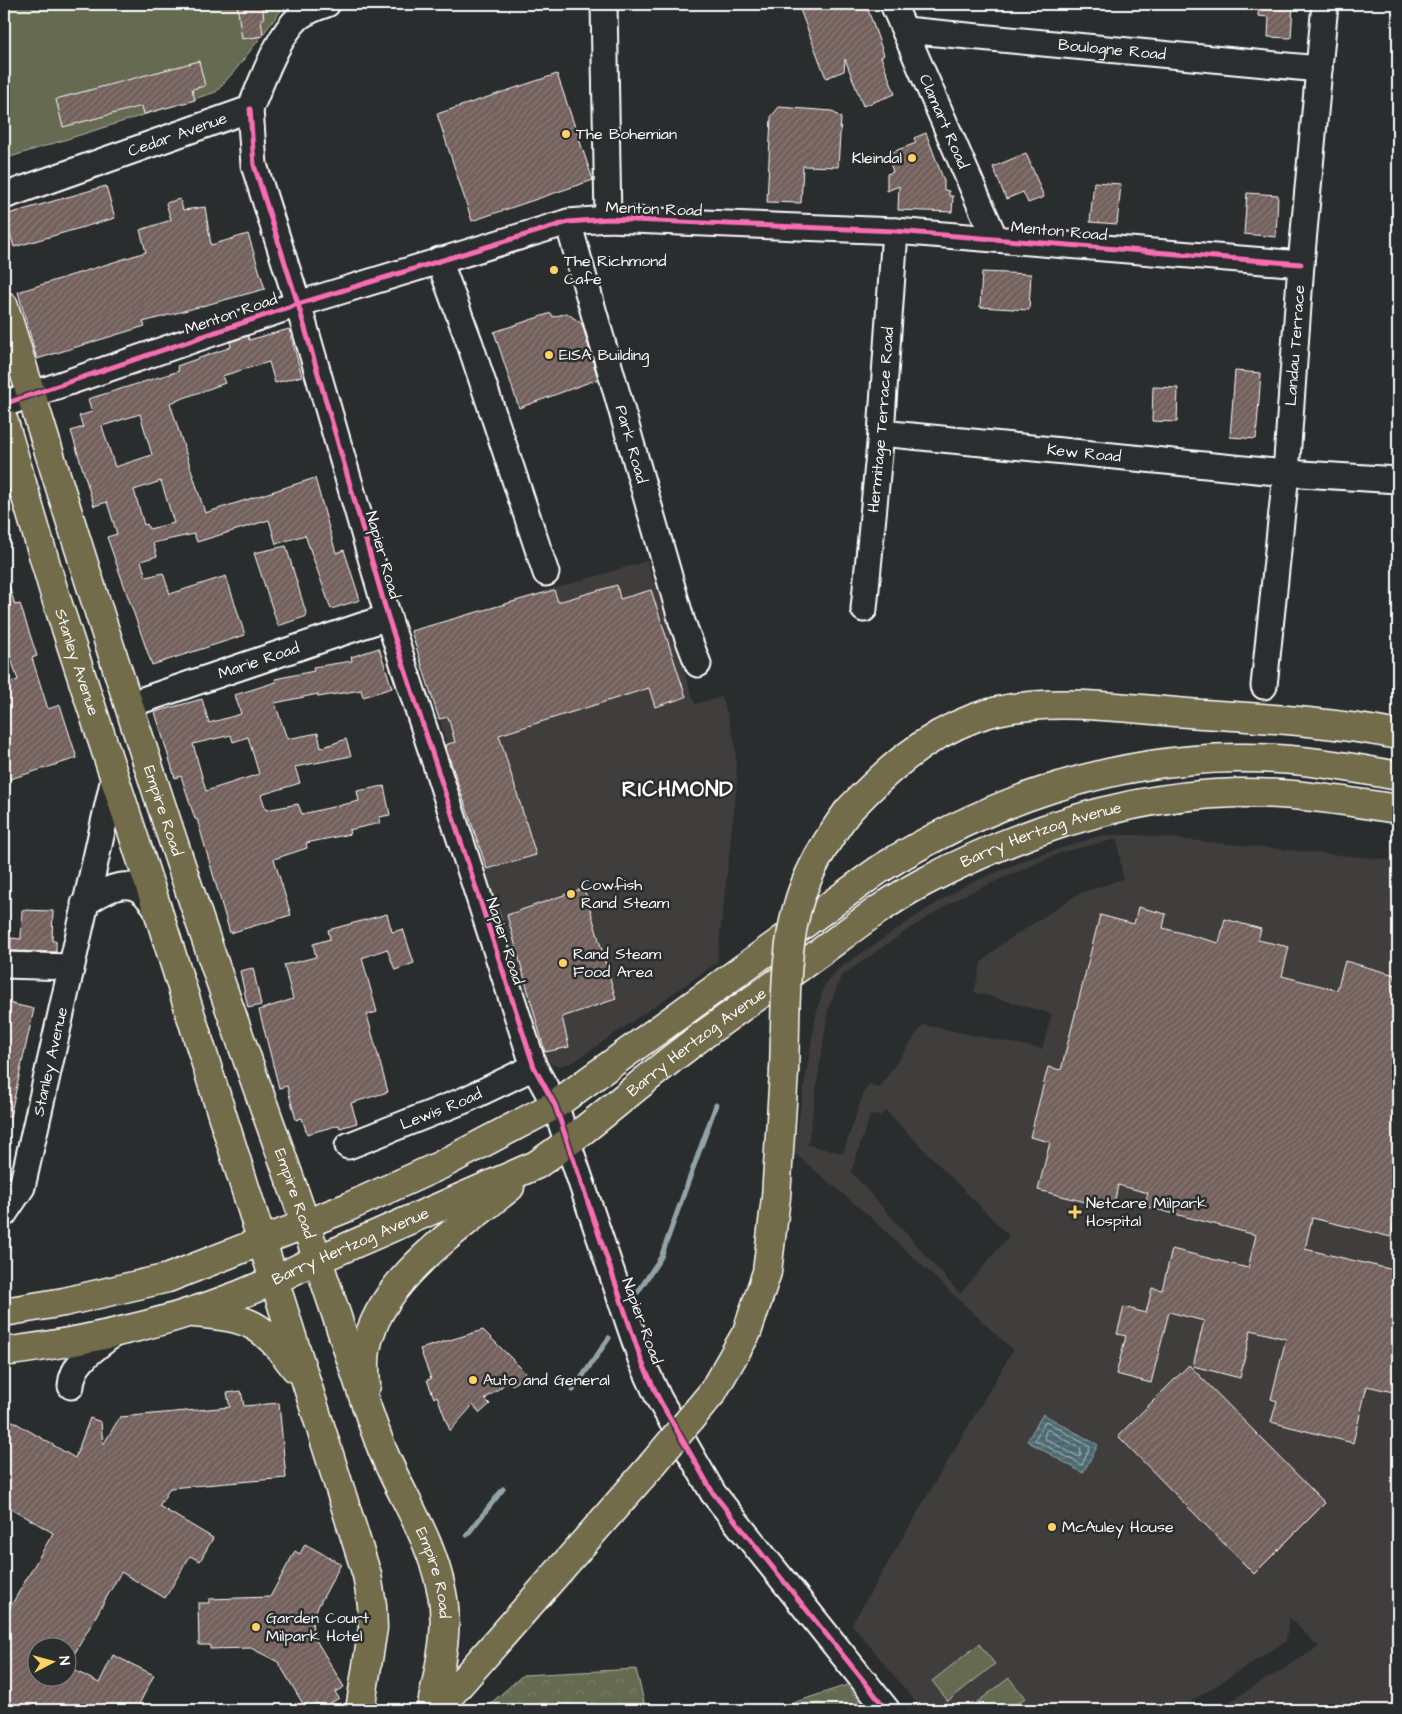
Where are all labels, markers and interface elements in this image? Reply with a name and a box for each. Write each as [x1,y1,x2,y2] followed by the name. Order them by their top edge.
[1057,33,1167,66] street label: Boulogne Road
[914,71,974,172] street label: Clamart Road
[125,107,230,162] street label: Cedar Avenue
[576,123,677,145] place label: The Bohemian
[560,128,572,140] marker: The Bohemian
[852,147,902,169] place label: Kleindal
[906,152,918,164] marker: Kleindal
[605,196,703,222] street label: Menton Road
[1010,216,1108,246] street label: Menton Road
[564,250,666,290] place label: The Richmond Cafe
[548,264,560,276] marker: The Richmond Cafe
[1280,284,1310,407] street label: Landau Terrace
[182,288,280,340] street label: Menton Road
[862,326,899,514] street label: Hermitage Terrace Road
[559,344,649,367] place label: EISA Building
[543,349,555,361] marker: EISA Building
[610,403,653,486] street label: Park Road
[1046,438,1122,468] street label: Kew Road
[360,509,406,601] street label: Napier Road
[49,606,105,719] street label: Stanley Avenue
[215,637,302,685] street label: Marie Road
[138,762,188,859] street label: Empire Road
[622,775,734,804] district label: RICHMOND
[957,796,1124,873] street label: Barry Hertzog Avenue
[581,874,670,914] place label: Cowfish Rand Steam
[565,888,577,900] marker: Cowfish Rand Steam
[481,895,529,987] street label: Napier Road
[573,943,662,983] place label: Rand Steam Food Area
[557,957,569,969] marker: Rand Steam Food Area
[622,982,771,1102] street label: Barry Hertzog Avenue
[27,1005,73,1118] street label: Stanley Avenue
[397,1083,485,1135] street label: Lewis Road
[269,1145,321,1241] street label: Empire Road
[1086,1192,1207,1232] place label: Netcare Milpark Hospital
[268,1202,433,1291] street label: Barry Hertzog Avenue
[1068,1205,1082,1219] marker: Netcare Milpark Hospital
[616,1275,668,1367] street label: Napier Road
[483,1369,610,1391] place label: Auto and General
[467,1374,479,1386] marker: Auto and General
[1062,1516,1174,1539] place label: McAuley House
[1046,1521,1058,1533] marker: McAuley House
[410,1524,456,1619] street label: Empire Road
[266,1607,370,1647] place label: Garden Court Milpark Hotel
[250,1621,262,1633] marker: Garden Court Milpark Hotel
[28,1636,78,1686] north arrow
[54,1655,74,1666] text: N

